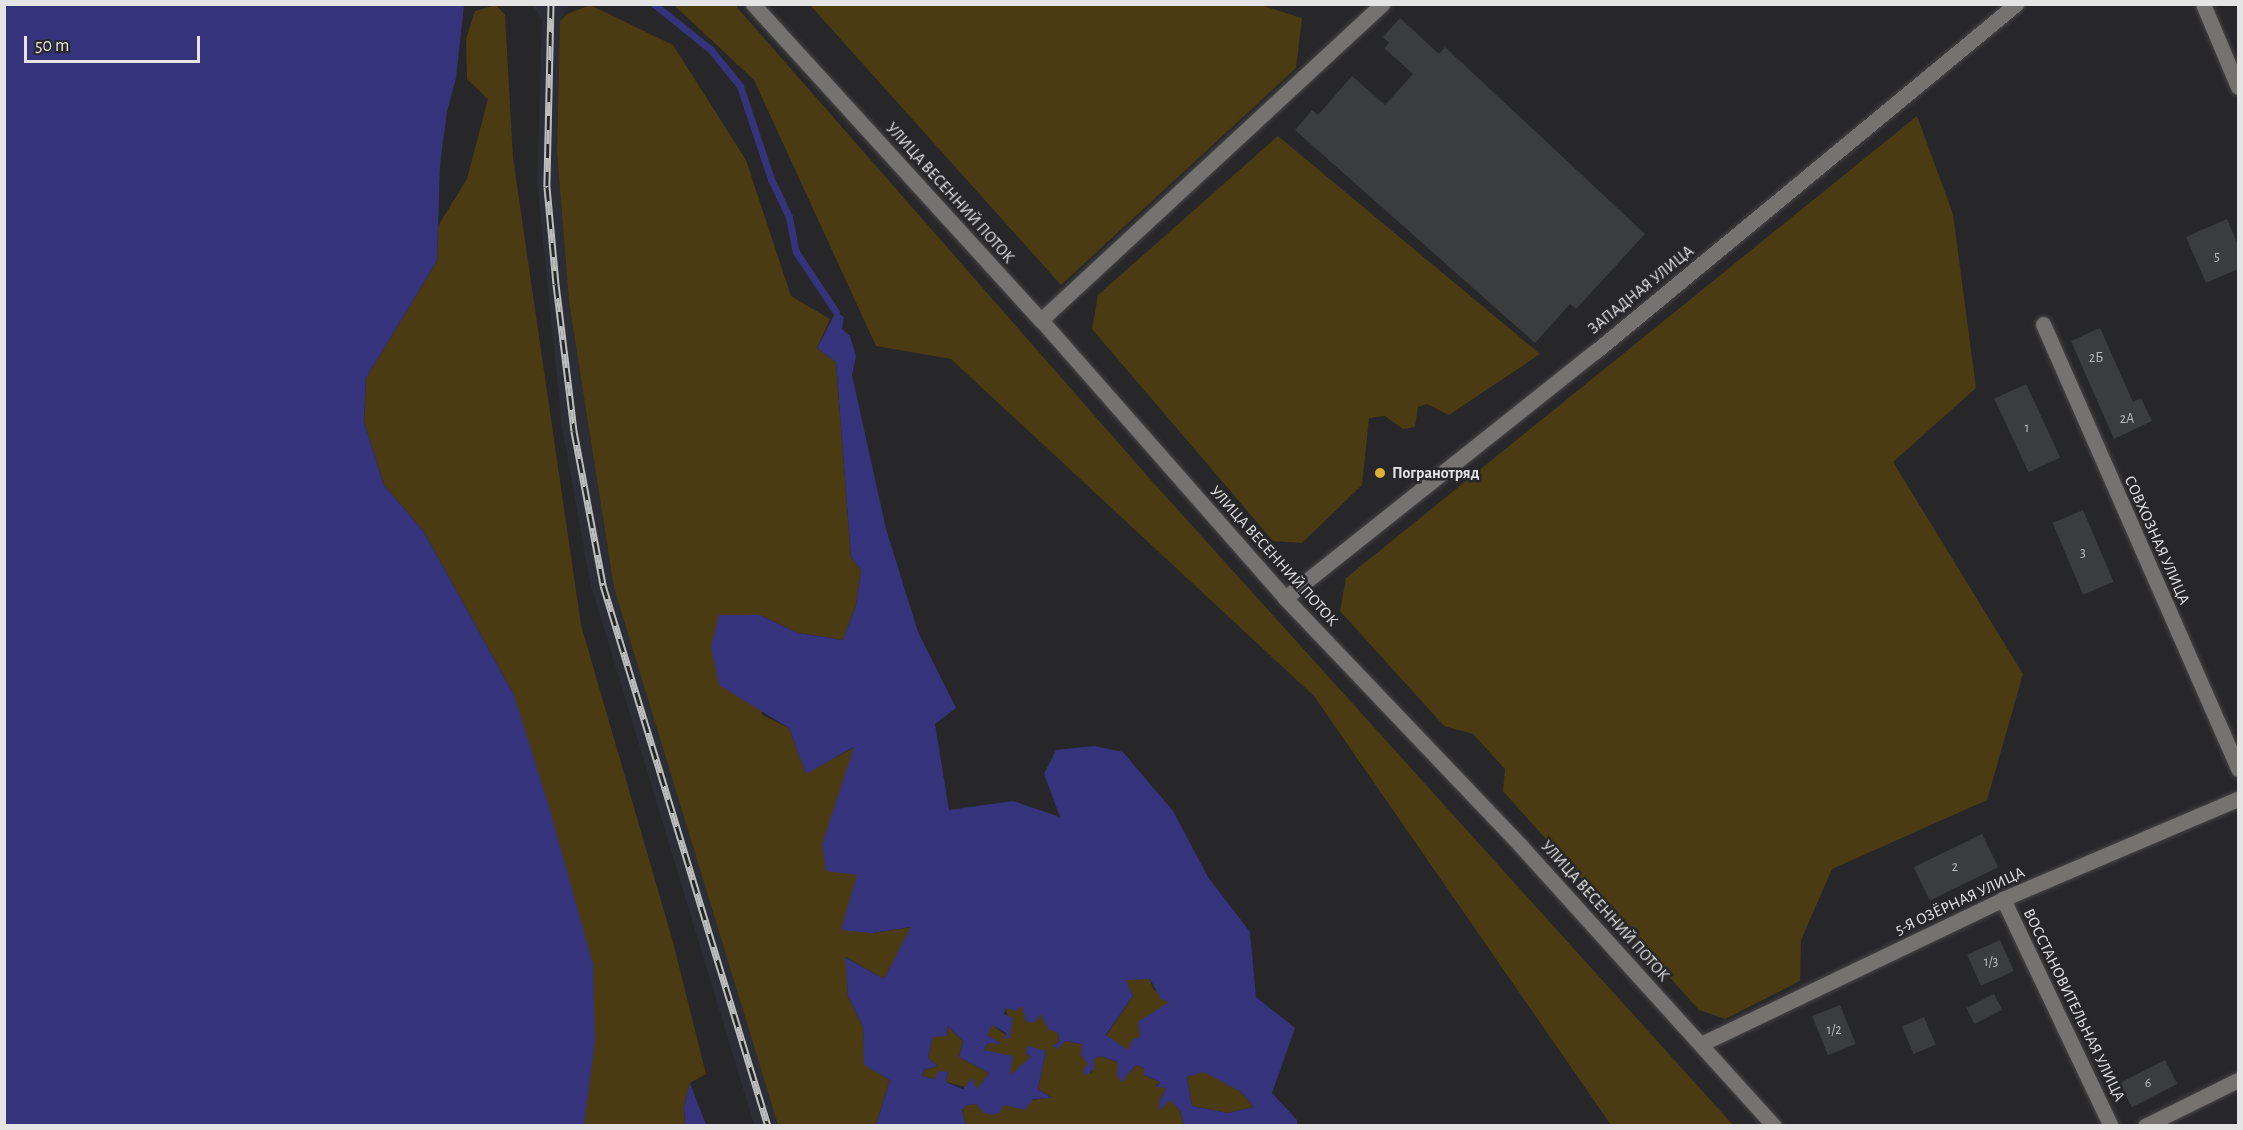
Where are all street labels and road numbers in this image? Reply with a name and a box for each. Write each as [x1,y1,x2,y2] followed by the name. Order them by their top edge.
[882,119,1018,267] street label: УЛИЦА ВЕСЕННИЙ ПОТОК
[1584,242,1698,338] street label: ЗАПАДНАЯ УЛИЦА
[2120,473,2194,607] street label: СОВХОЗНАЯ УЛИЦА
[1206,482,1342,630] street label: УЛИЦА ВЕСЕННИЙ ПОТОК
[1537,837,1673,985] street label: УЛИЦА ВЕСЕННИЙ ПОТОК
[1892,863,2028,939] street label: 5-Я ОЗЁРНАЯ УЛИЦА
[2019,905,2129,1105] street label: ВОССТАНОВИТЕЛЬНАЯ УЛИЦА

